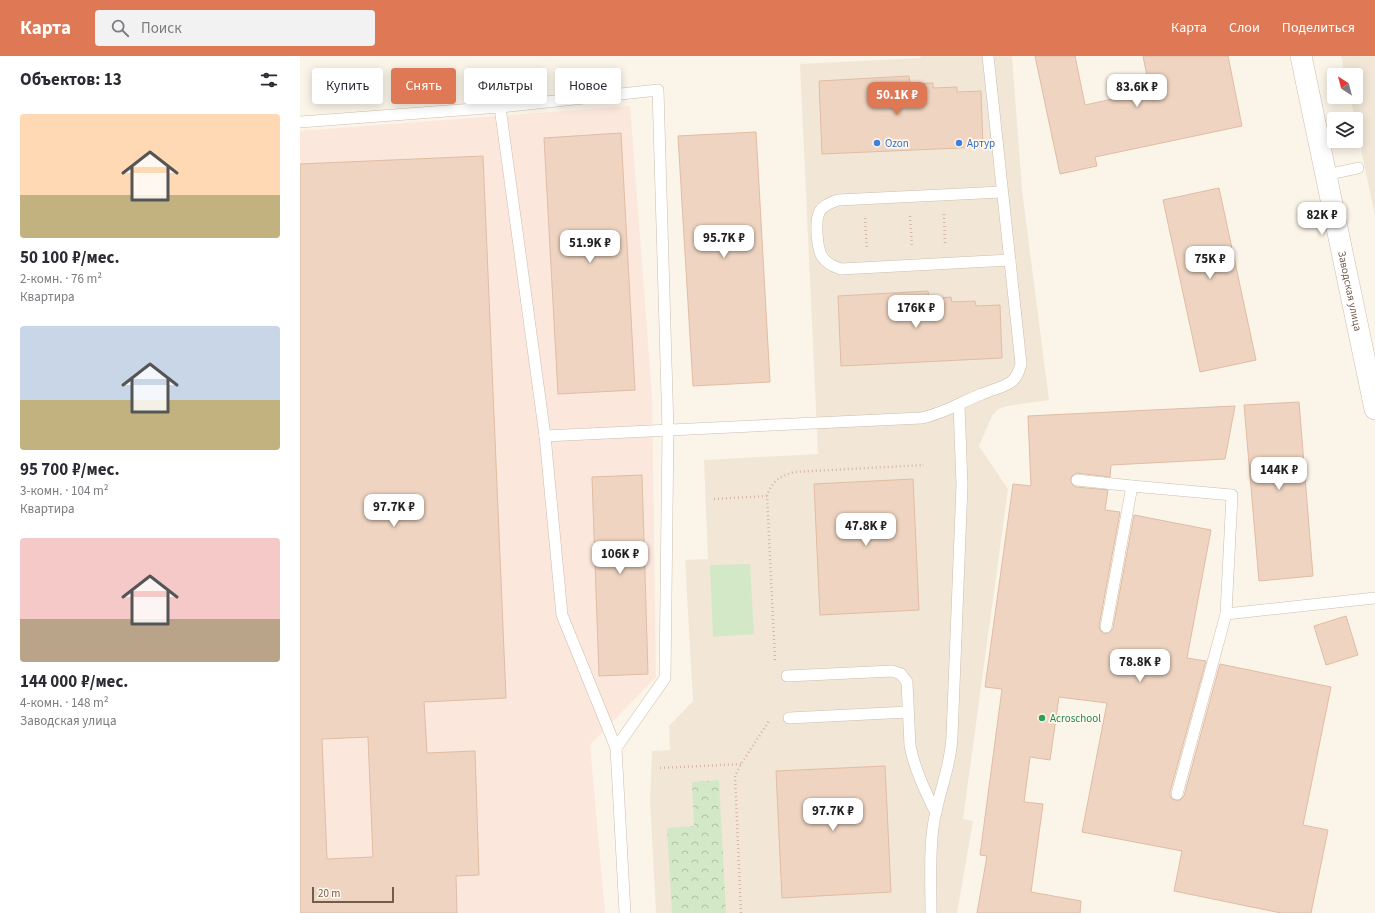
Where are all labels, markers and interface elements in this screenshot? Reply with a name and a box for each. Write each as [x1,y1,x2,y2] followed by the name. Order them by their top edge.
[95,10,375,46] search box
[20,15,71,42] text: Карта
[109,17,131,39] icon: search
[141,18,182,39] text: Поиск
[1171,18,1207,38] text: Карта
[1229,18,1260,38] text: Слои
[1282,18,1355,38] text: Поделиться
[20,68,122,92] text: Объектов: 13
[312,68,383,104] chip: Купить
[391,68,456,104] chip: Снять
[464,68,547,104] chip: Фильтры
[555,68,621,104] chip: Новое
[1327,68,1363,104] north arrow
[1327,68,1363,148] map controls
[258,69,280,91] icon: filters
[1100,74,1174,108] pin: 83.6K ₽
[1116,78,1158,96] text: 83.6K ₽
[860,82,934,116] pin: 50.1K ₽
[876,86,918,104] text: 50.1K ₽
[1327,112,1363,148] button: layers
[885,136,909,151] place label: Ozon
[967,136,995,151] place label: Артур
[872,138,882,148] marker: Ozon
[954,138,964,148] marker: Артур
[114,140,186,212] icon: home
[1294,202,1350,236] pin: 82K ₽
[1306,206,1338,224] text: 82K ₽
[687,225,761,259] pin: 95.7K ₽
[703,229,745,247] text: 95.7K ₽
[553,230,627,264] pin: 51.9K ₽
[569,234,611,252] text: 51.9K ₽
[20,246,119,270] text: 50 100 ₽/мес.
[1182,246,1238,280] pin: 75K ₽
[1334,249,1365,333] street label: Заводская улица
[1194,250,1226,268] text: 75K ₽
[20,270,102,288] text: 2-комн. · 76 m²
[20,288,75,306] text: Квартира
[883,295,949,329] pin: 176K ₽
[897,299,935,317] text: 176K ₽
[114,352,186,424] icon: home
[1246,457,1312,491] pin: 144K ₽
[20,458,119,482] text: 95 700 ₽/мес.
[1260,461,1298,479] text: 144K ₽
[20,482,109,500] text: 3-комн. · 104 m²
[357,494,431,528] pin: 97.7K ₽
[373,498,415,516] text: 97.7K ₽
[20,500,75,518] text: Квартира
[829,513,903,547] pin: 47.8K ₽
[845,517,887,535] text: 47.8K ₽
[587,541,653,575] pin: 106K ₽
[601,545,639,563] text: 106K ₽
[114,564,186,636] icon: home
[1103,649,1177,683] pin: 78.8K ₽
[1119,653,1161,671] text: 78.8K ₽
[20,670,128,694] text: 144 000 ₽/мес.
[20,694,109,712] text: 4-комн. · 148 m²
[1050,711,1101,726] place label: Acroschool
[20,712,116,730] text: Заводская улица
[1037,713,1047,723] marker: Acroschool
[796,798,870,832] pin: 97.7K ₽
[812,802,854,820] text: 97.7K ₽
[312,885,394,904] scale bar
[318,886,340,901] text: 20 m

